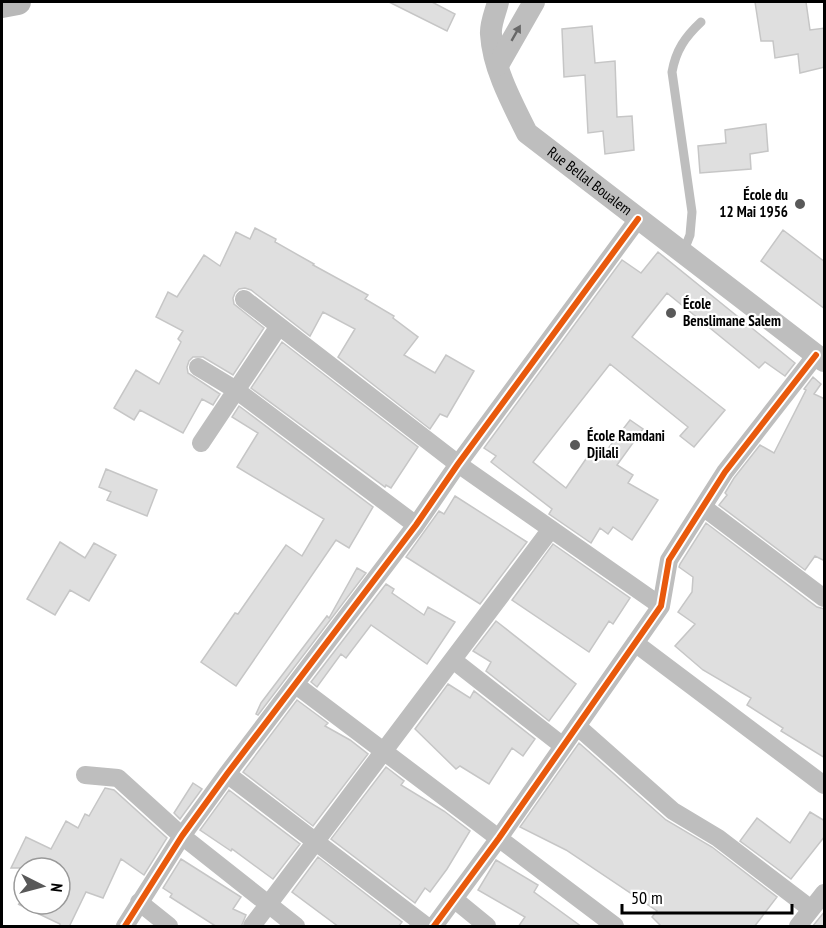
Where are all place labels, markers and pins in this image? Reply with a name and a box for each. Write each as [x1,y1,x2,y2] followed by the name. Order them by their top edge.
[719,185,788,221] place label: École du 12 Mai 1956
[793,197,807,211] marker: École du 12 Mai 1956
[683,294,781,330] place label: École Benslimane Salem
[664,306,678,320] marker: École Benslimane Salem
[587,426,665,462] place label: École Ramdani Djilali
[568,438,582,452] marker: École Ramdani Djilali

